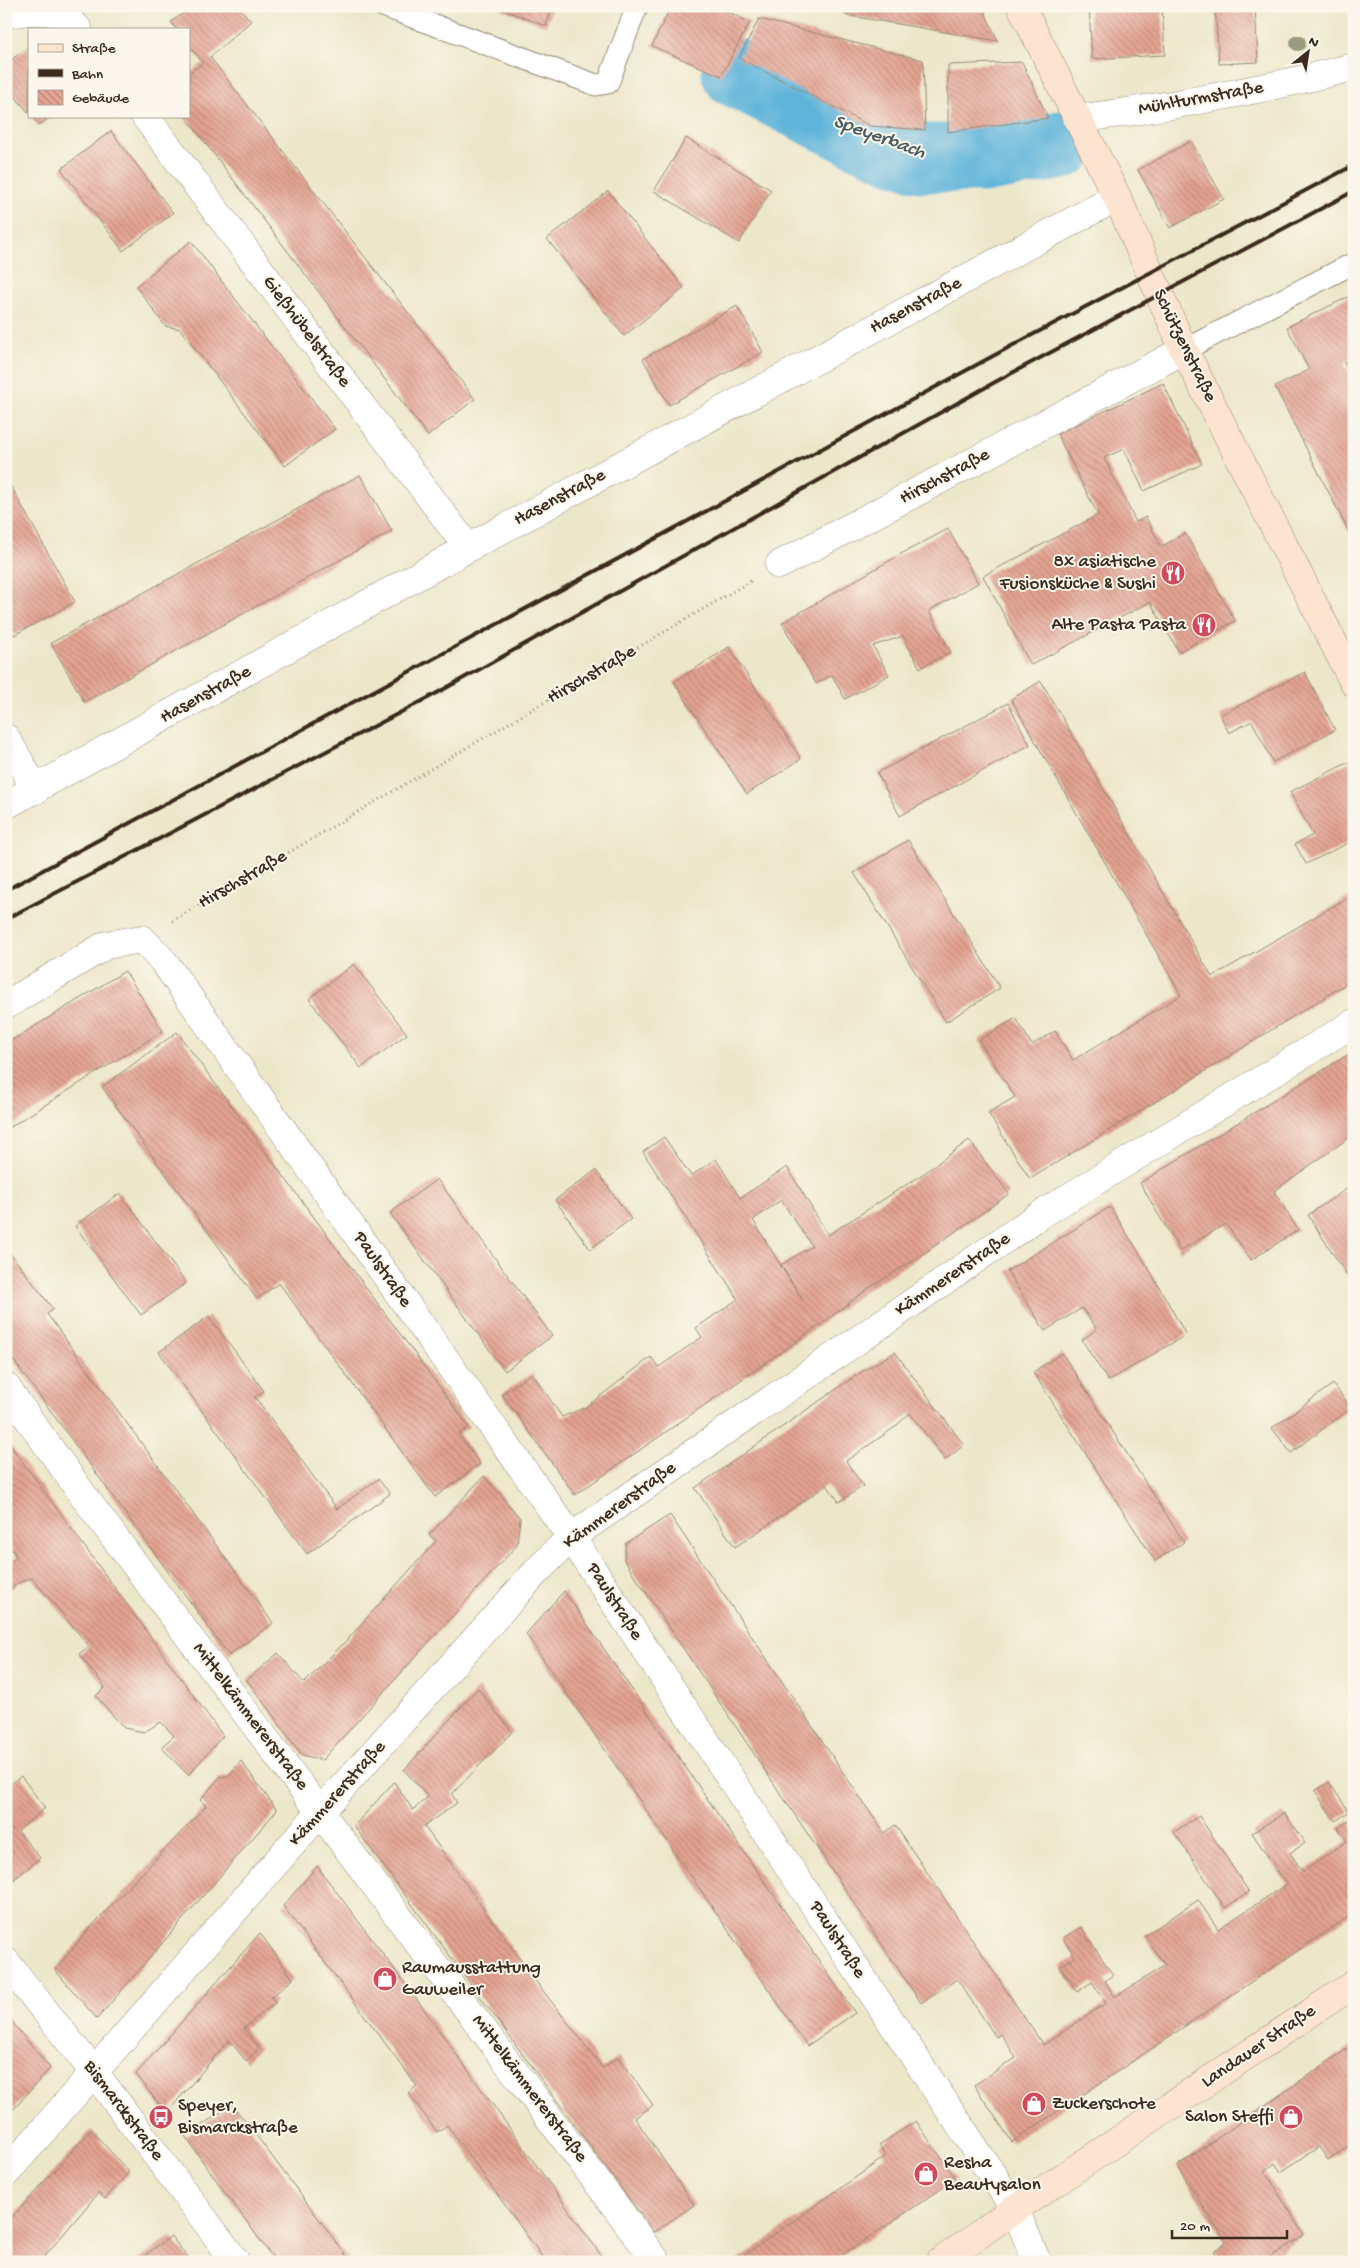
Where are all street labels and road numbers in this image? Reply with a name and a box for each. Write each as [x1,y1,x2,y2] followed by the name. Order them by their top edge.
[1137,77,1266,121] street label: Mühlturmstraße
[256,272,356,393] street label: Gießhübelstraße
[866,272,966,340] street label: Hasenstraße
[1147,286,1221,406] street label: Schützenstraße
[896,444,994,510] street label: Hirschstraße
[510,464,610,532] street label: Hasenstraße
[543,640,641,710] street label: Hirschstraße
[156,660,256,729] street label: Hasenstraße
[194,845,292,915] street label: Hirschstraße
[347,1227,417,1313] street label: Paulstraße
[891,1228,1015,1322] street label: Kämmererstraße
[559,1457,681,1555] street label: Kämmererstraße
[580,1558,648,1645] street label: Paulstraße
[187,1639,313,1796] street label: Mittelkämmererstraße
[284,1736,392,1852] street label: Kämmererstraße
[803,1896,871,1983] street label: Paulstraße
[1197,2000,1321,2094] street label: Landauer Straße
[466,2011,592,2168] street label: Mittelkämmererstraße
[77,2055,168,2166] street label: Bismarckstraße

